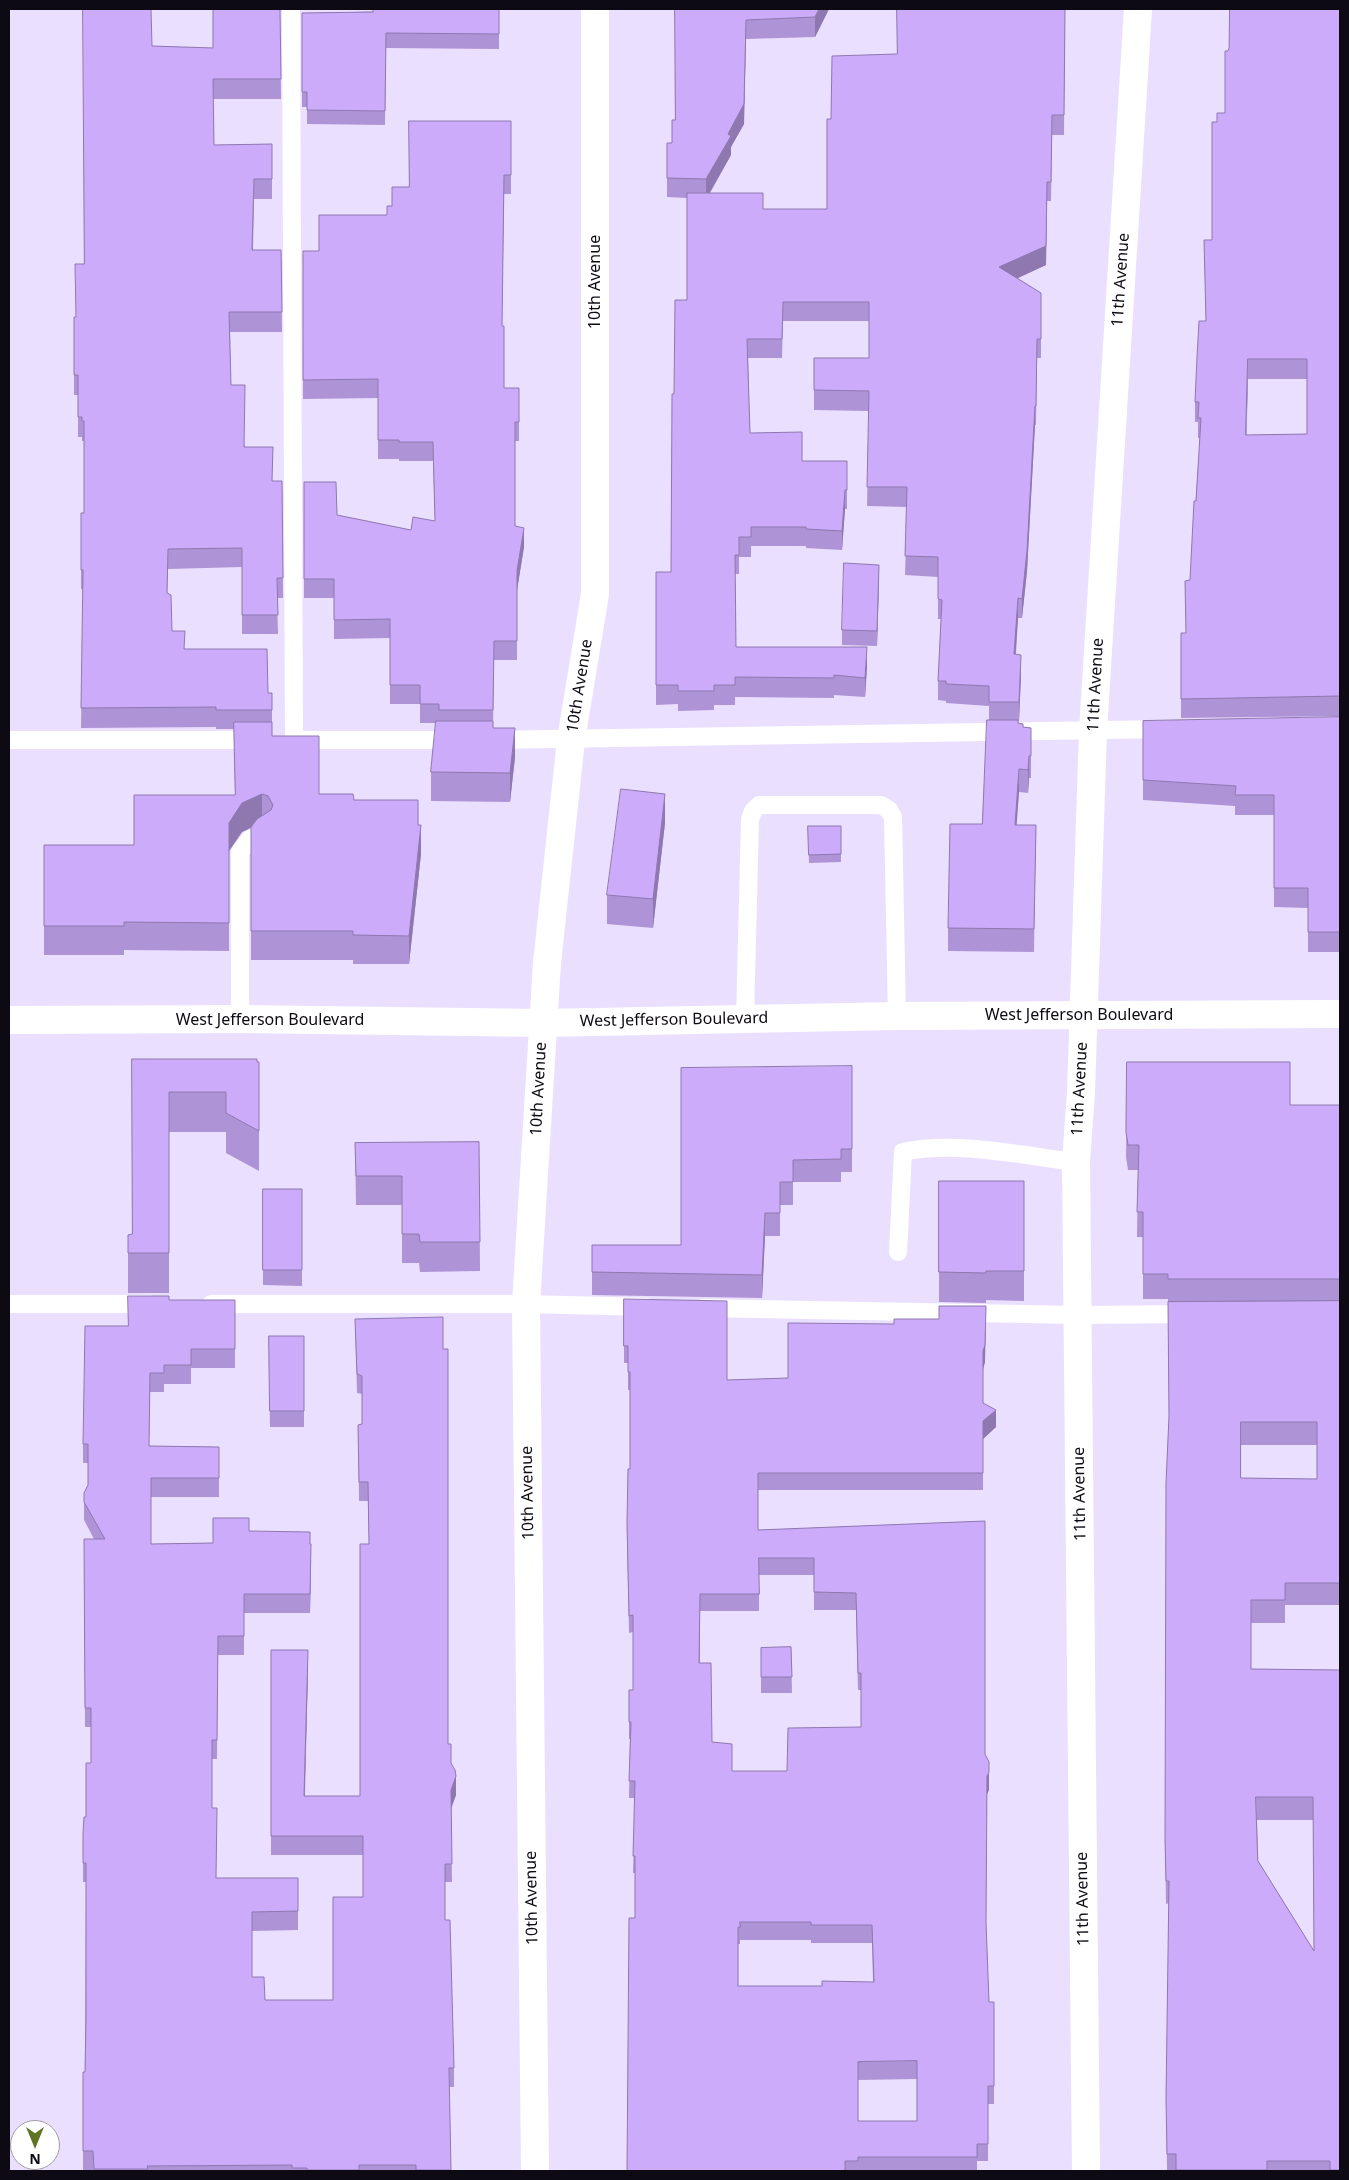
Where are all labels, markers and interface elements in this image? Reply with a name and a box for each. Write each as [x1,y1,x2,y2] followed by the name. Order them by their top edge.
[1108,232,1134,328] street label: 11th Avenue
[585,235,605,329] street label: 10th Avenue
[1084,637,1108,733] street label: 11th Avenue
[563,638,597,734] street label: 10th Avenue
[985,1005,1173,1025] street label: West Jefferson Boulevard
[580,1009,768,1031] street label: West Jefferson Boulevard
[176,1010,364,1030] street label: West Jefferson Boulevard
[527,1041,551,1137] street label: 10th Avenue
[1068,1041,1092,1137] street label: 11th Avenue
[518,1446,538,1540] street label: 10th Avenue
[1070,1447,1090,1541] street label: 11th Avenue
[522,1851,542,1945] street label: 10th Avenue
[1073,1852,1093,1946] street label: 11th Avenue
[10,2120,60,2170] north arrow
[29,2150,41,2169] text: N

